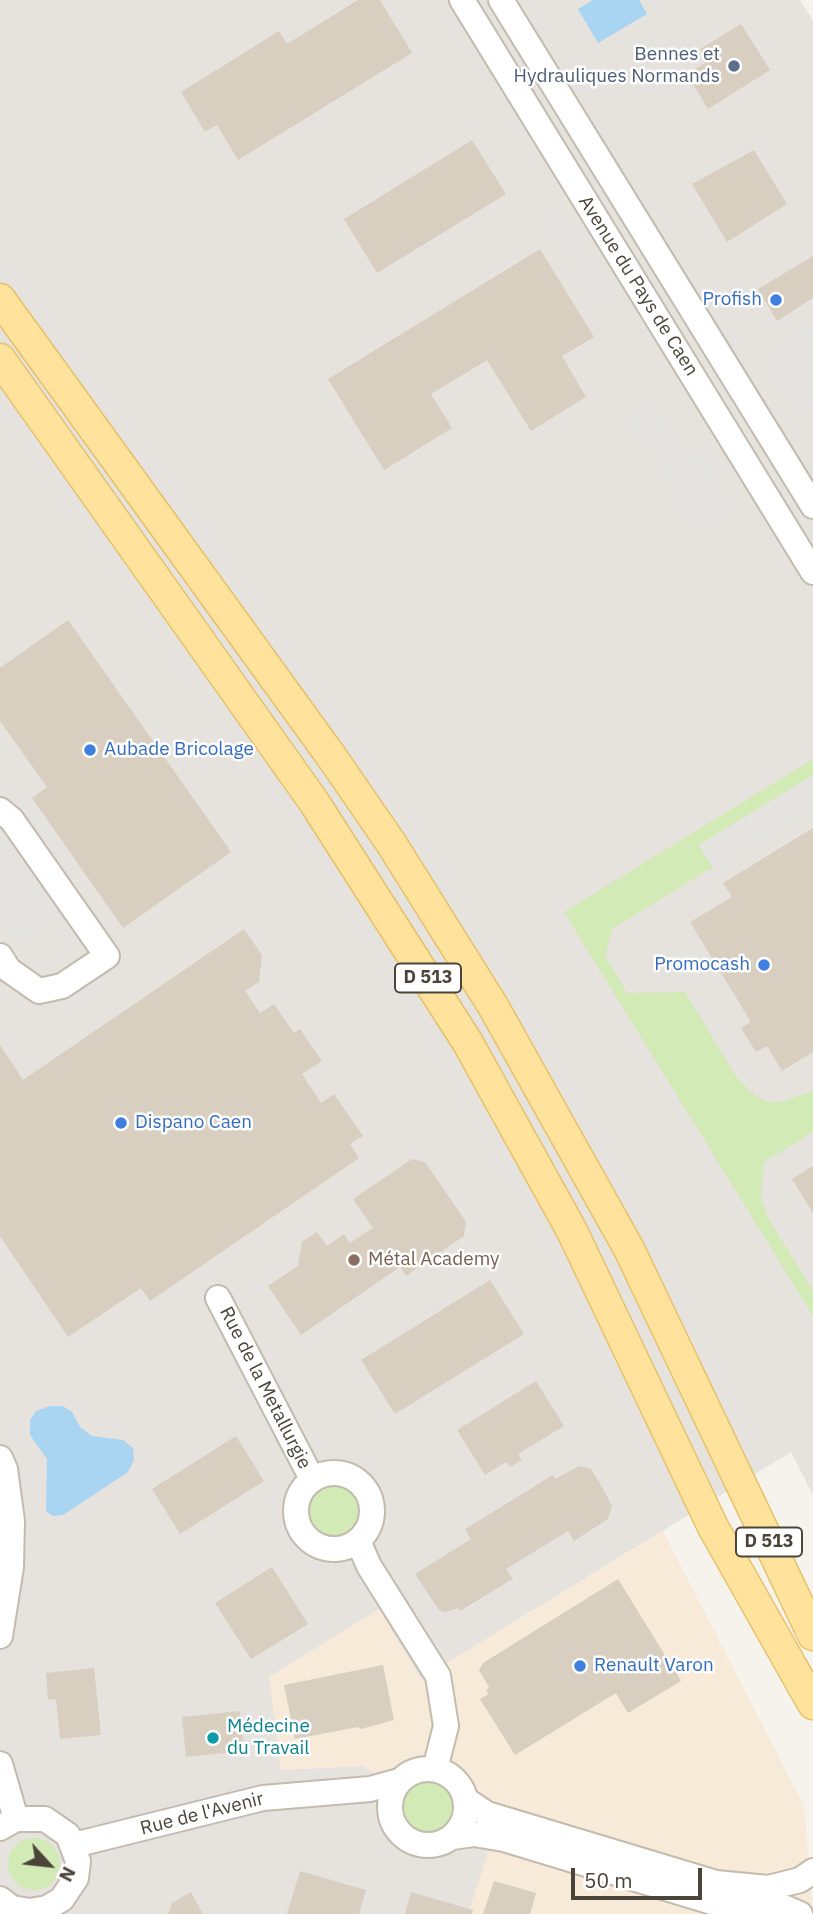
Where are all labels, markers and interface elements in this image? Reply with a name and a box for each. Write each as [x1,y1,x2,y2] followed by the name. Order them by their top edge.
[514,44,720,88] place label: Bennes et Hydrauliques Normands
[726,58,742,74] marker: Bennes et Hydrauliques Normands
[573,192,703,380] street label: Avenue du Pays de Caen
[702,289,762,311] place label: Profish
[768,292,784,308] marker: Profish
[104,739,254,761] place label: Aubade Bricolage
[82,742,98,758] marker: Aubade Bricolage
[654,954,750,976] place label: Promocash
[756,957,772,973] marker: Promocash
[395,964,461,993] road number: D 513
[135,1112,252,1134] place label: Dispano Caen
[113,1115,129,1131] marker: Dispano Caen
[368,1249,500,1271] place label: Métal Academy
[346,1252,362,1268] marker: Métal Academy
[214,1303,316,1473] street label: Rue de la Metallurgie
[736,1527,802,1556] road number: D 513
[594,1655,714,1677] place label: Renault Varon
[572,1658,588,1674] marker: Renault Varon
[227,1716,310,1760] place label: Médecine du Travail
[205,1730,221,1746] marker: Médecine du Travail
[138,1788,266,1840] street label: Rue de l'Avenir
[14,1830,84,1900] north arrow
[575,1854,706,1898] scale bar
[54,1863,82,1886] text: N
[584,1866,633,1894] text: 50 m

